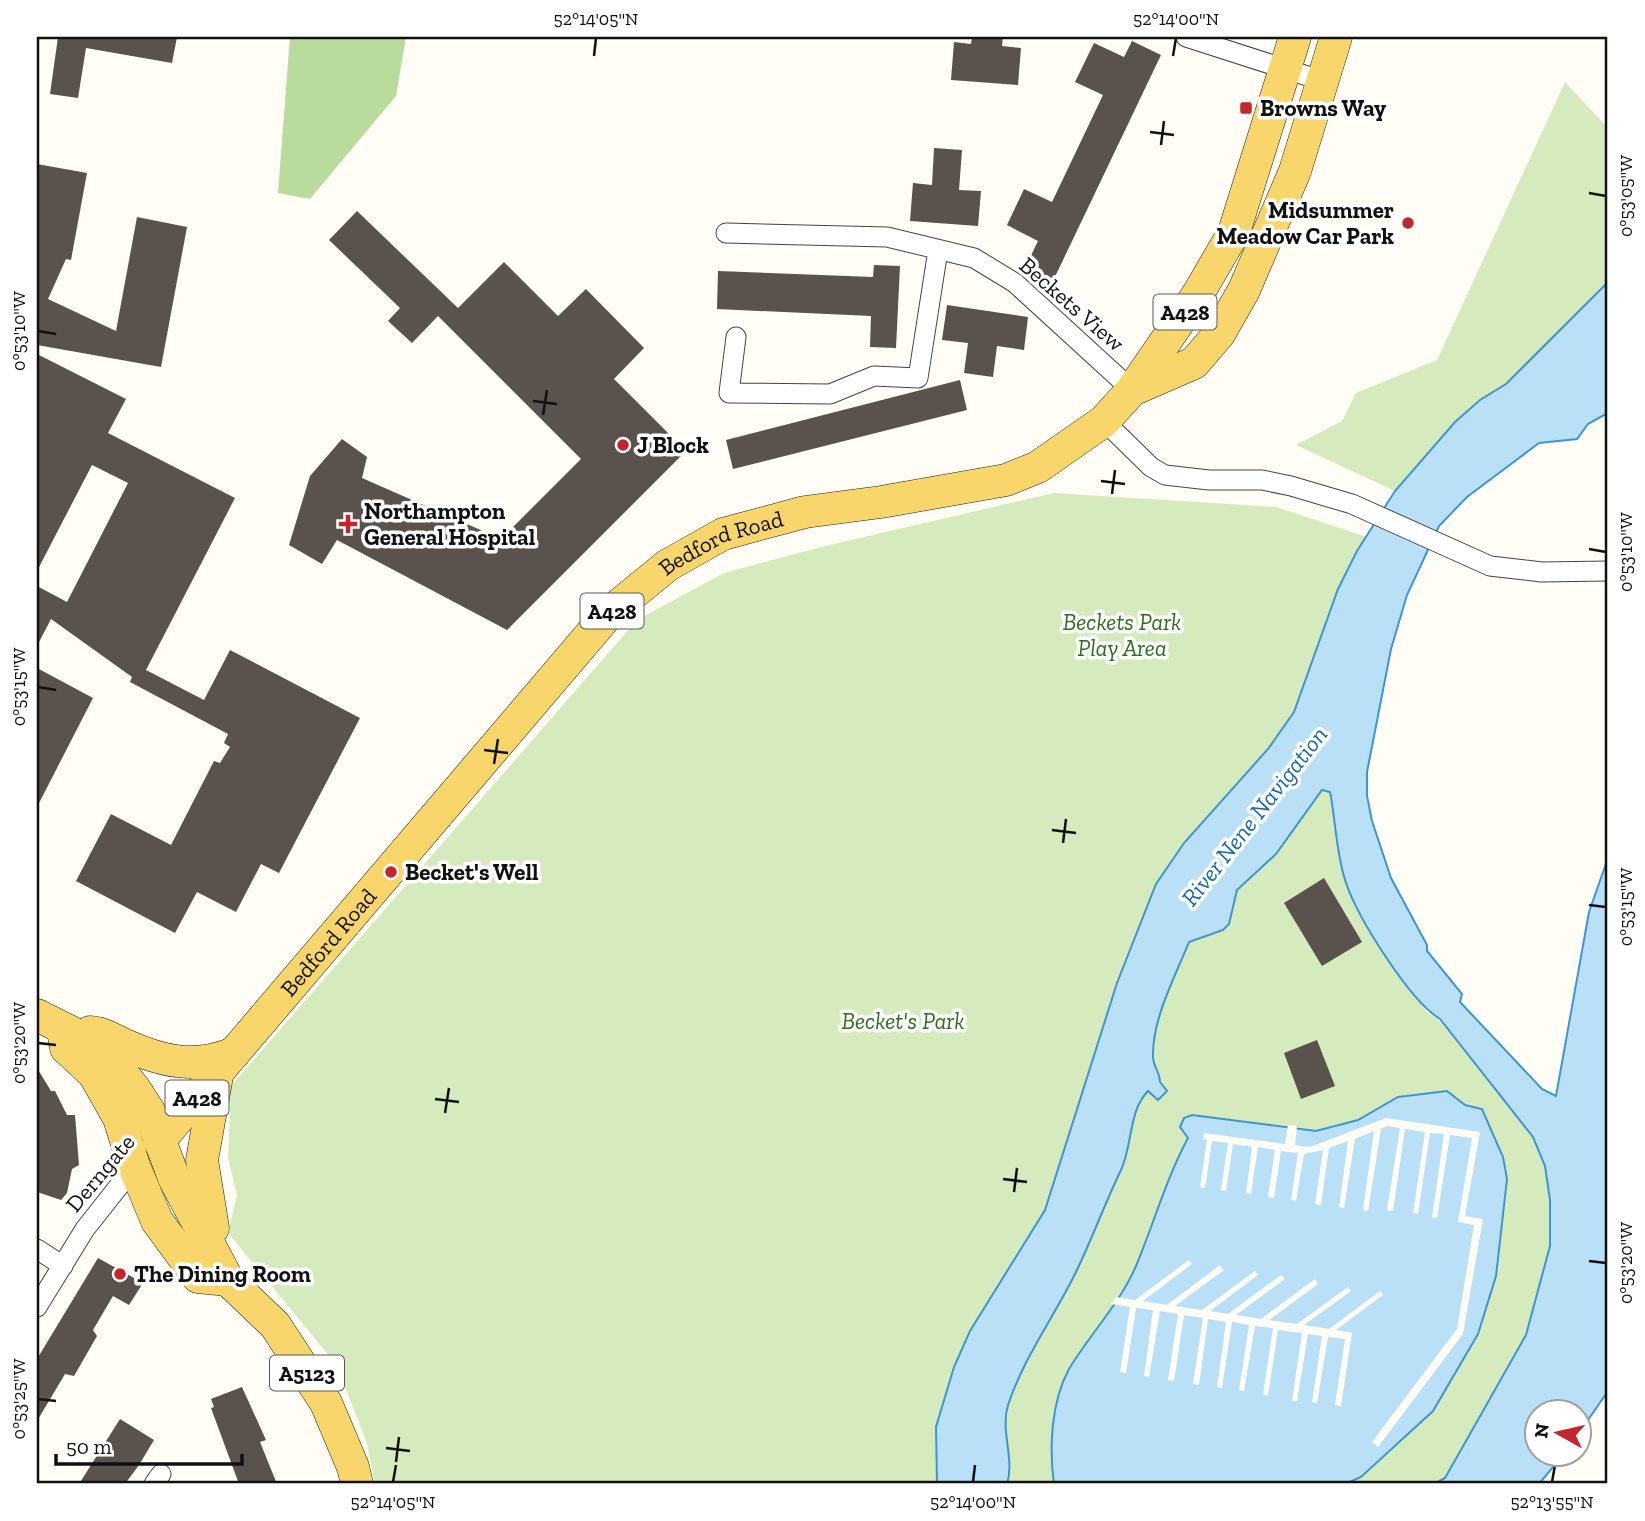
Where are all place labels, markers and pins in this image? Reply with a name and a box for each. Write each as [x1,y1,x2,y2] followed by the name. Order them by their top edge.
[1260,94,1387,122] place label: Browns Way
[1238,100,1254,116] marker: Browns Way
[1216,196,1394,250] place label: Midsummer Meadow Car Park
[1400,215,1416,231] marker: Midsummer Meadow Car Park
[637,431,709,459] place label: J Block
[615,437,631,453] marker: J Block
[364,497,536,551] place label: Northampton General Hospital
[338,514,358,534] marker: Northampton General Hospital
[405,858,539,886] place label: Becket's Well
[383,864,399,880] marker: Becket's Well
[134,1260,311,1288] place label: The Dining Room
[112,1266,128,1282] marker: The Dining Room

